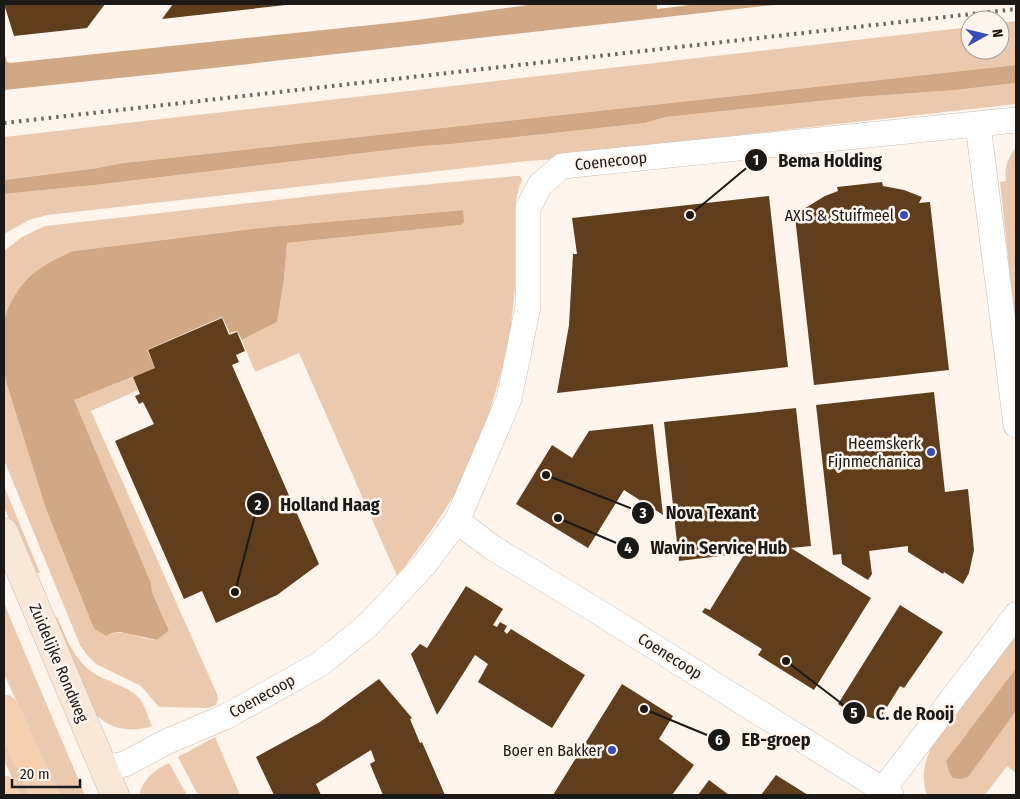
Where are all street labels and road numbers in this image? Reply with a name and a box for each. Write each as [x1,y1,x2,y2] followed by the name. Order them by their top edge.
[574,148,648,174] street label: Coenecoop
[25,601,93,726] street label: Zuidelijke Rondweg
[634,629,706,683] street label: Coenecoop
[226,670,298,722] street label: Coenecoop

